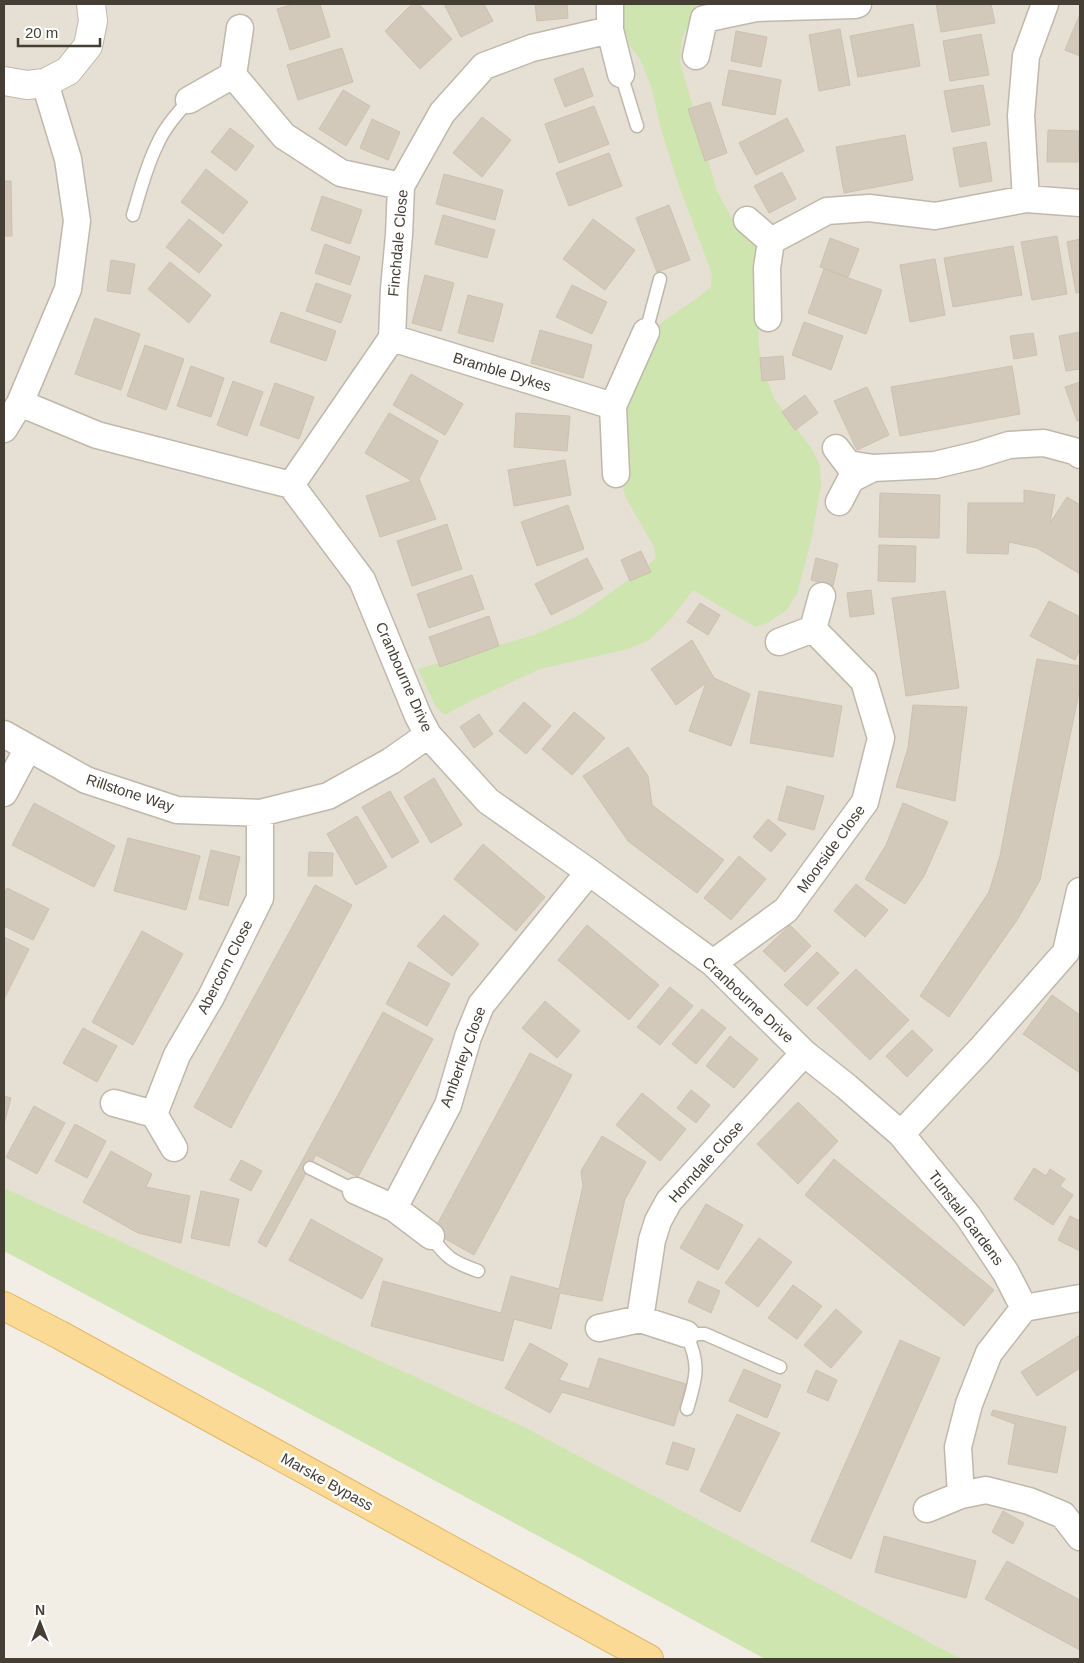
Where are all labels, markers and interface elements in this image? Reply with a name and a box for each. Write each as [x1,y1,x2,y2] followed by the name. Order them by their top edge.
[18,15,100,47] scale bar
[25,24,58,41] text: 20 m
[384,189,411,297] street label: Finchdale Close
[451,349,553,395] street label: Bramble Dykes
[373,619,436,734] street label: Cranbourne Drive
[84,770,177,815] street label: Rillstone Way
[793,802,868,896] street label: Moorside Close
[194,917,256,1017] street label: Abercorn Close
[699,953,797,1046] street label: Cranbourne Drive
[436,1004,489,1109] street label: Amberley Close
[665,1118,747,1206] street label: Horndale Close
[925,1167,1007,1268] street label: Tunstall Gardens
[278,1449,376,1514] street label: Marske Bypass
[15,1598,65,1648] north arrow
[35,1602,45,1618] text: N

